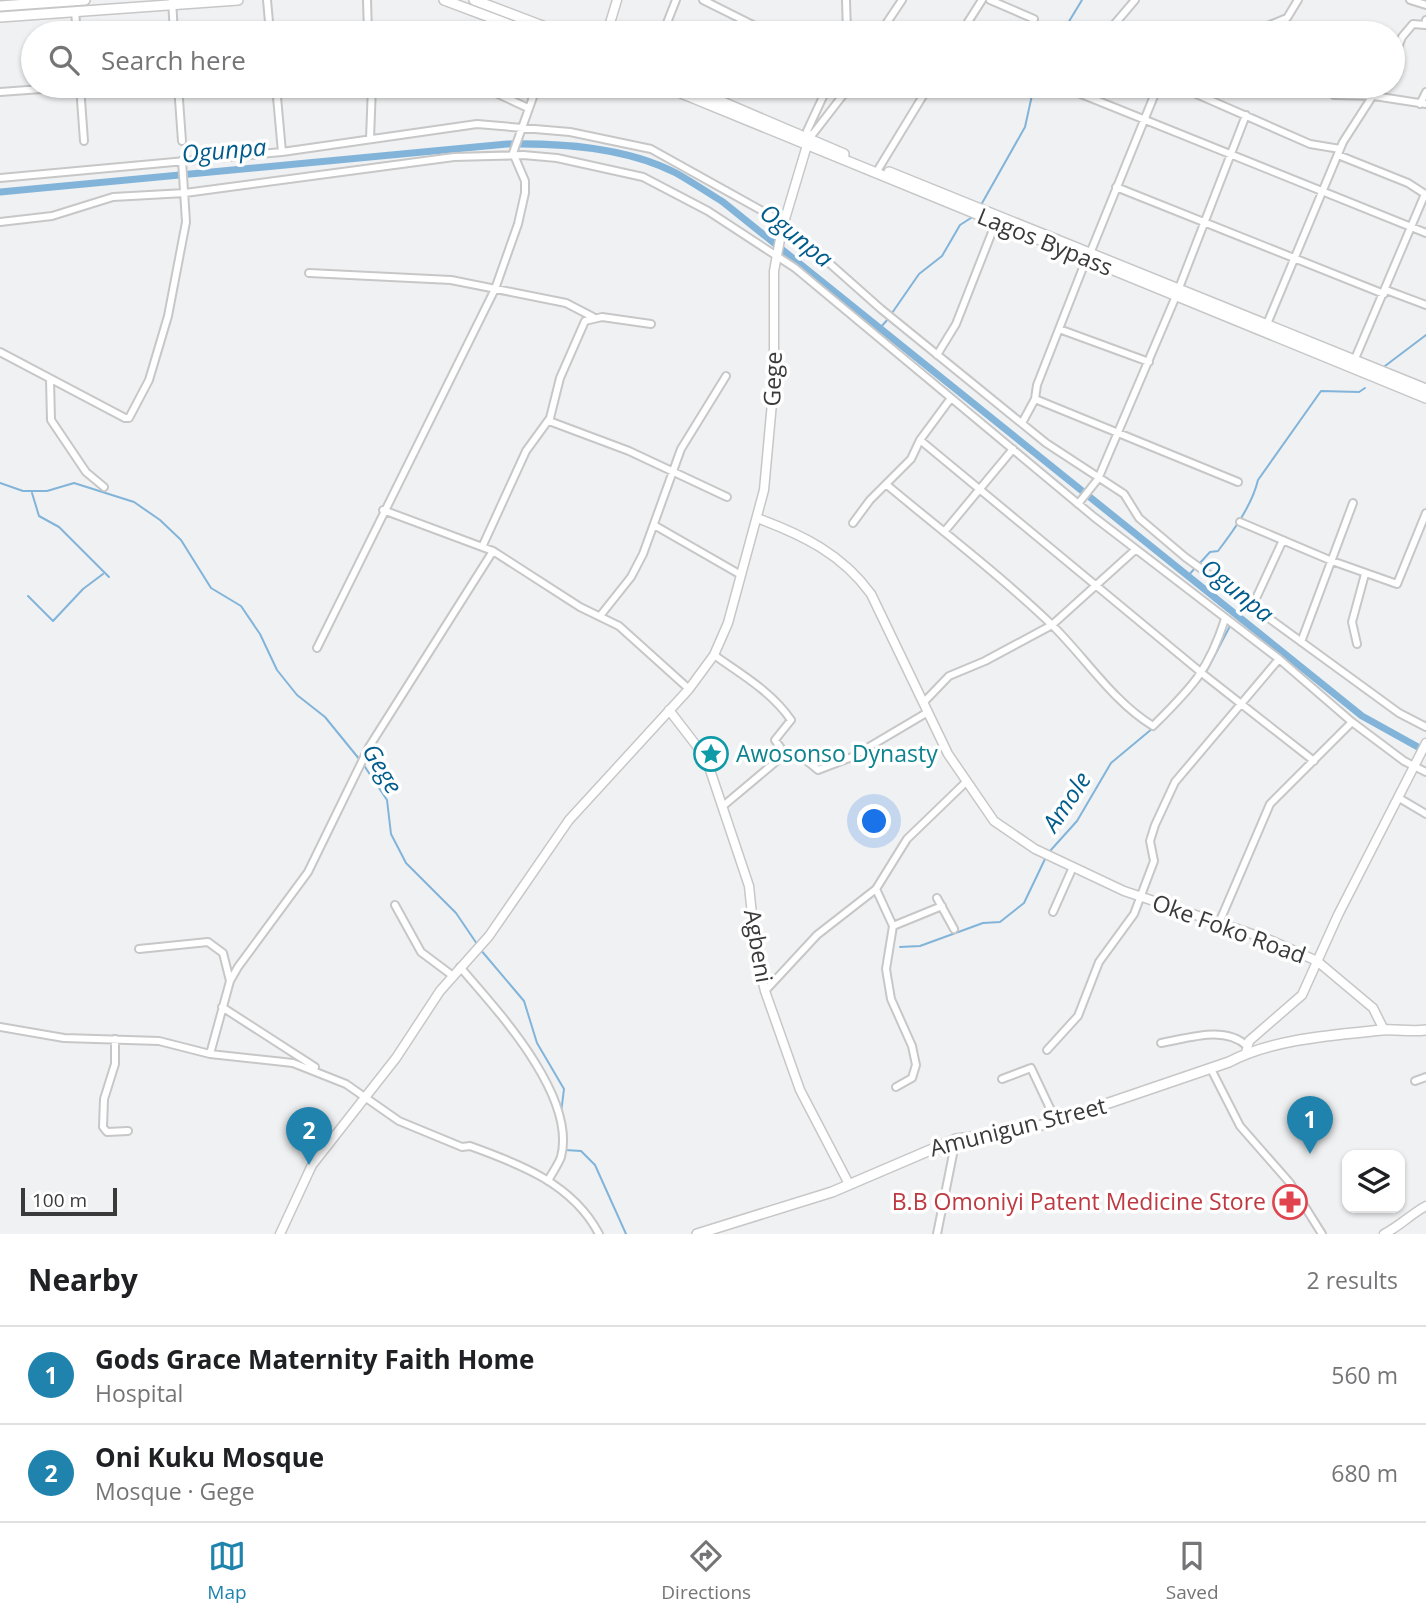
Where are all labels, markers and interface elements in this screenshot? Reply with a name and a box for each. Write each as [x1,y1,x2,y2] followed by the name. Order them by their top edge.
[21,21,1405,98] search box
[45,41,83,79] icon: search
[101,42,246,78] text: Search here
[180,129,268,170] water label: Ogunpa
[754,195,841,275] water label: Ogunpa
[973,199,1118,283] street label: Lagos Bypass
[755,351,789,407] street label: Gege
[1195,550,1282,630] water label: Ogunpa
[692,735,730,773] place icon: Awosonso Dynasty
[356,737,411,799] water label: Gege
[736,737,938,769] place label: Awosonso Dynasty
[1033,765,1098,839] water label: Amole
[857,804,891,838] your location
[1148,885,1311,971] street label: Oke Foko Road
[737,907,781,985] street label: Agbeni
[926,1089,1109,1163] street label: Amunigun Street
[1287,1096,1333,1154] pin: 1
[286,1107,332,1165] pin: 2
[1342,1150,1405,1213] map controls
[1342,1150,1405,1213] button: layers
[1271,1183,1309,1221] pharmacy icon: B.B Omoniyi Patent Medicine Store
[21,1185,117,1217] scale bar
[892,1185,1266,1217] place label: B.B Omoniyi Patent Medicine Store
[32,1187,87,1213] text: 100 m
[28,1259,138,1300] text: Nearby
[1307,1264,1398,1296] text: 2 results
[95,1341,534,1377] text: Gods Grace Maternity Faith Home
[44,1359,58,1391] text: 1
[1331,1359,1398,1391] text: 560 m
[95,1377,183,1409] text: Hospital
[95,1439,324,1475] text: Oni Kuku Mosque
[44,1457,58,1489] text: 2
[1331,1457,1398,1489] text: 680 m
[95,1475,255,1507] text: Mosque · Gege
[207,1537,247,1605] tab: Map
[661,1537,751,1605] tab: Directions
[1166,1537,1219,1605] tab: Saved

